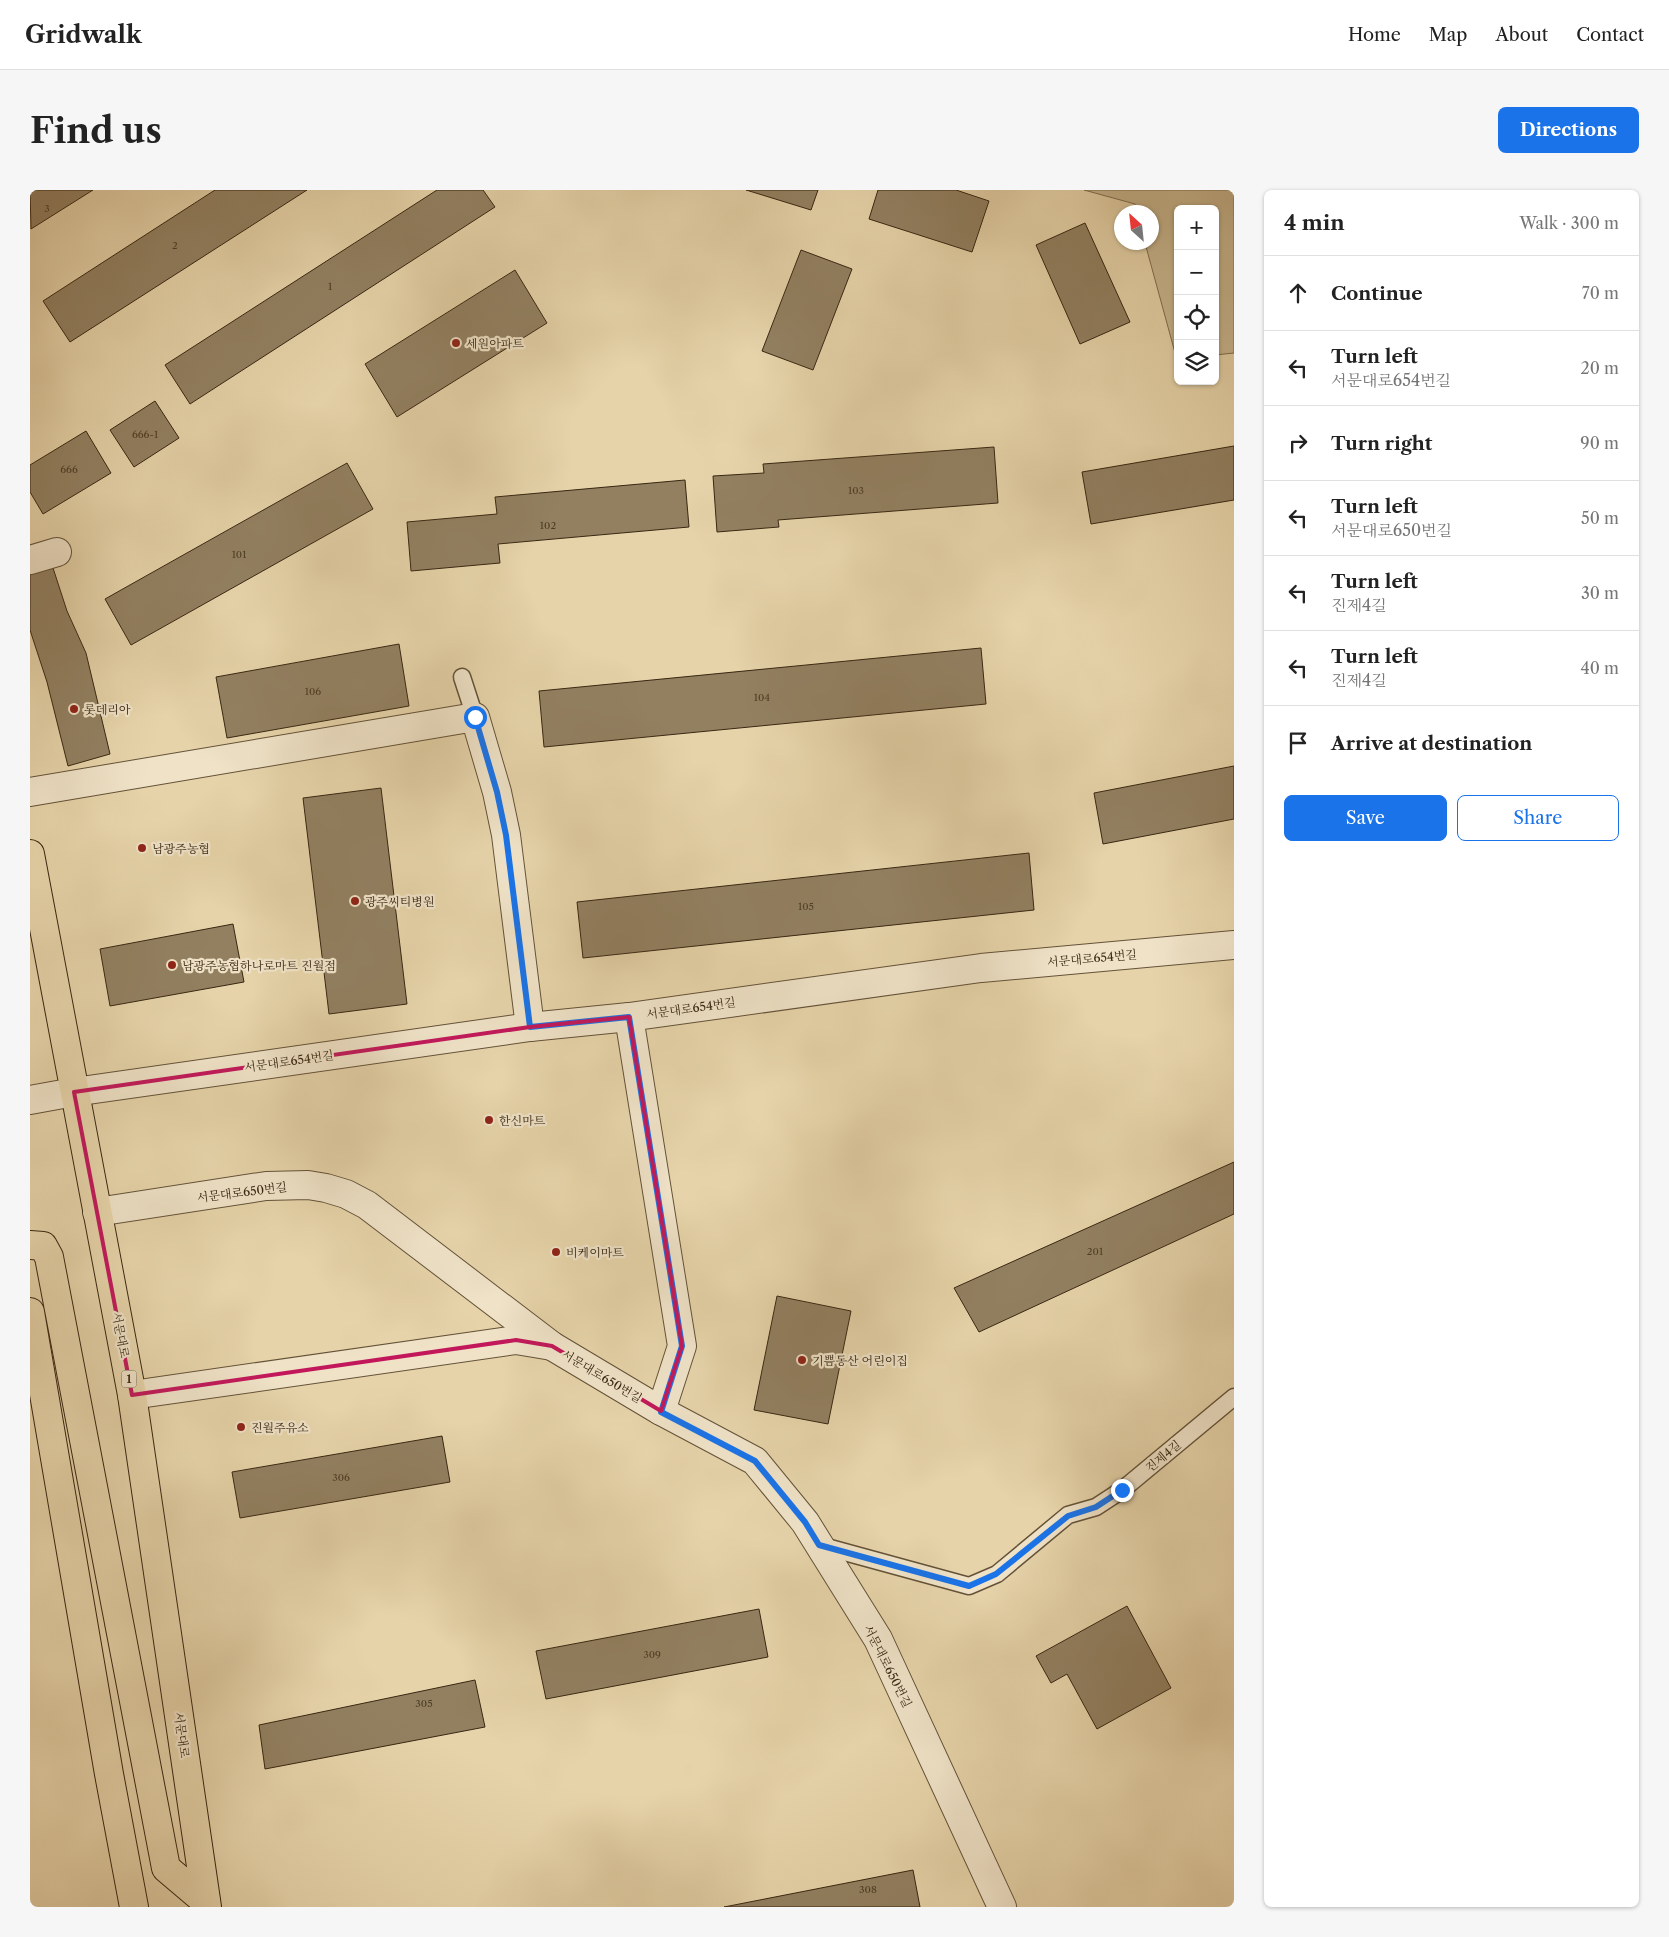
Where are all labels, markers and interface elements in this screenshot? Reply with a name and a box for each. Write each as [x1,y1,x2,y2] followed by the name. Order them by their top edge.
[25,20,142,49] text: Gridwalk
[1348,24,1401,46] text: Home
[1429,24,1467,46] text: Map
[1495,24,1548,46] text: About
[1576,24,1644,46] text: Contact
[1498,107,1639,153] button: Directions
[30,109,162,152] text: Find us
[44,202,50,215] house number: 3
[1114,205,1159,250] north arrow
[1174,205,1219,385] map controls
[1174,205,1219,250] button: +
[1284,210,1345,235] text: 4 min
[1520,213,1619,233] text: Walk · 300 m
[172,239,178,252] house number: 2
[1174,250,1219,295] button: −
[1284,279,1312,307] icon: ahead
[328,280,333,293] house number: 1
[1331,282,1423,305] text: Continue
[1582,283,1619,303] text: 70 m
[1174,295,1219,340] button: locate
[466,336,524,351] place label: 세원아파트
[450,337,462,349] marker: 세원아파트
[1174,340,1219,385] button: layers
[1331,345,1418,368] text: Turn left
[1284,354,1312,382] icon: left
[1580,358,1619,378] text: 20 m
[1331,370,1451,390] text: 서문대로654번길
[132,428,159,441] house number: 666-1
[1284,429,1312,457] icon: right
[1331,432,1432,455] text: Turn right
[1580,433,1619,453] text: 90 m
[60,463,78,476] house number: 666
[848,484,864,497] house number: 103
[1331,495,1418,518] text: Turn left
[1284,504,1312,532] icon: left
[1581,508,1619,528] text: 50 m
[540,519,556,532] house number: 102
[1331,520,1452,540] text: 서문대로650번길
[232,548,247,561] house number: 101
[1331,570,1418,593] text: Turn left
[1284,579,1312,607] icon: left
[1581,583,1619,603] text: 30 m
[1331,595,1387,615] text: 진제4길
[1331,645,1418,668] text: Turn left
[1284,654,1312,682] icon: left
[1580,658,1619,678] text: 40 m
[1331,670,1387,690] text: 진제4길
[305,685,321,698] house number: 106
[754,691,770,704] house number: 104
[84,702,131,717] place label: 롯데리아
[68,703,80,715] marker: 롯데리아
[464,706,487,729] route start
[1284,729,1312,757] icon: arrive
[1331,732,1532,755] text: Arrive at destination
[1284,795,1447,841] button: Save
[1457,795,1619,841] button: Share
[152,841,210,856] place label: 남광주농협
[136,842,148,854] marker: 남광주농협
[365,894,435,909] place label: 광주씨티병원
[349,895,361,907] marker: 광주씨티병원
[798,900,814,913] house number: 105
[1047,947,1137,969] street label: 서문대로654번길
[182,958,336,973] place label: 남광주농협하나로마트 진월점
[166,959,178,971] marker: 남광주농협하나로마트 진월점
[645,994,737,1022] street label: 서문대로654번길
[243,1047,335,1075] street label: 서문대로654번길
[499,1113,546,1128] place label: 한신마트
[483,1114,495,1126] marker: 한신마트
[196,1179,288,1205] street label: 서문대로650번길
[566,1245,624,1260] place label: 비케이마트
[1087,1245,1104,1258] house number: 201
[550,1246,562,1258] marker: 비케이마트
[109,1311,133,1360] street label: 서문대로
[559,1346,645,1406] street label: 서문대로650번길
[812,1353,908,1368] place label: 기쁨동산 어린이집
[796,1354,808,1366] marker: 기쁨동산 어린이집
[122,1370,136,1388] road number: 1
[251,1420,309,1435] place label: 진월주유소
[235,1421,247,1433] marker: 진월주유소
[1142,1437,1184,1475] street label: 진제4길
[332,1471,350,1484] house number: 306
[1111,1479,1134,1502] route end
[861,1622,915,1710] street label: 서문대로650번길
[643,1648,661,1661] house number: 309
[415,1697,433,1710] house number: 305
[171,1711,193,1759] street label: 서문대로
[859,1883,877,1896] house number: 308

